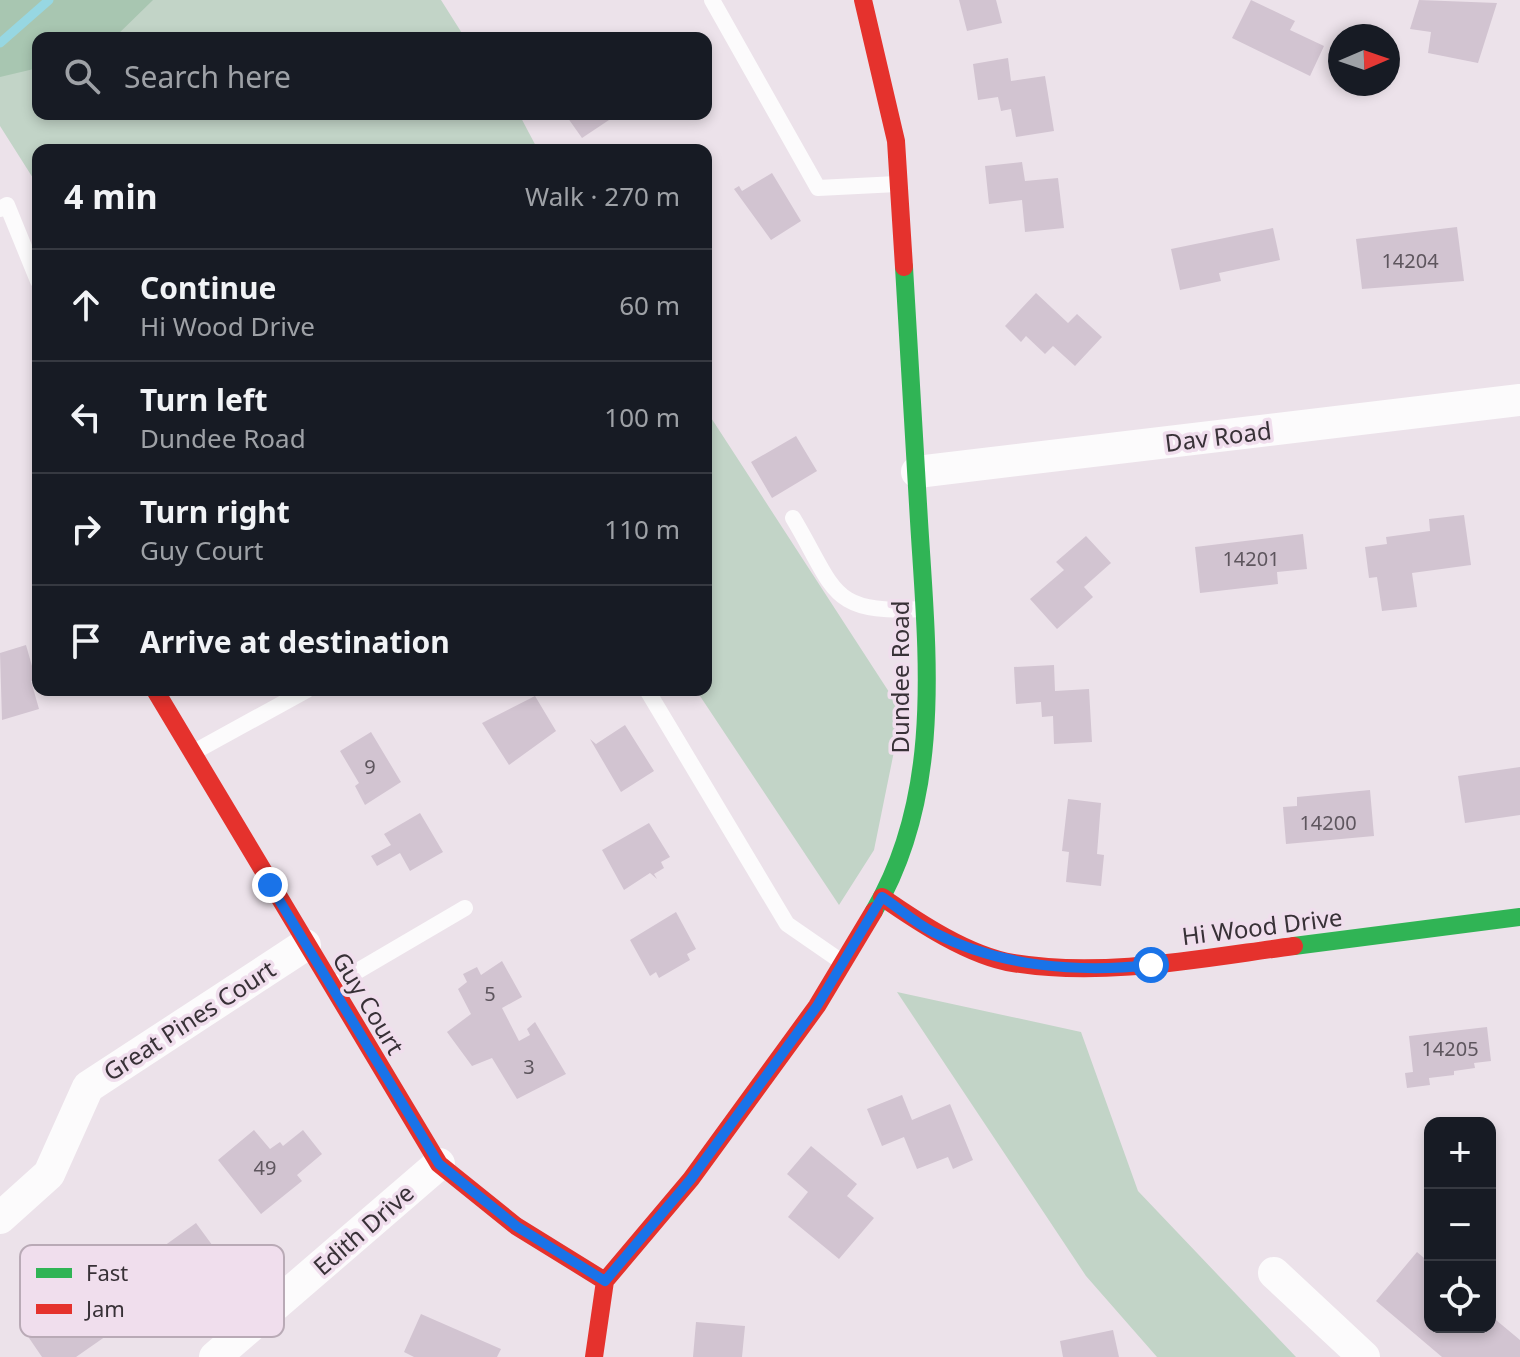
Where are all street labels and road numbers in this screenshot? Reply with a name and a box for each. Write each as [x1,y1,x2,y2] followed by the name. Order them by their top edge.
[1163,413,1273,459] street label: Dav Road
[883,601,916,753] street label: Dundee Road
[1180,900,1344,952] street label: Hi Wood Drive
[326,946,413,1061] street label: Guy Court
[97,952,282,1088] street label: Great Pines Court
[306,1176,420,1282] street label: Edith Drive

